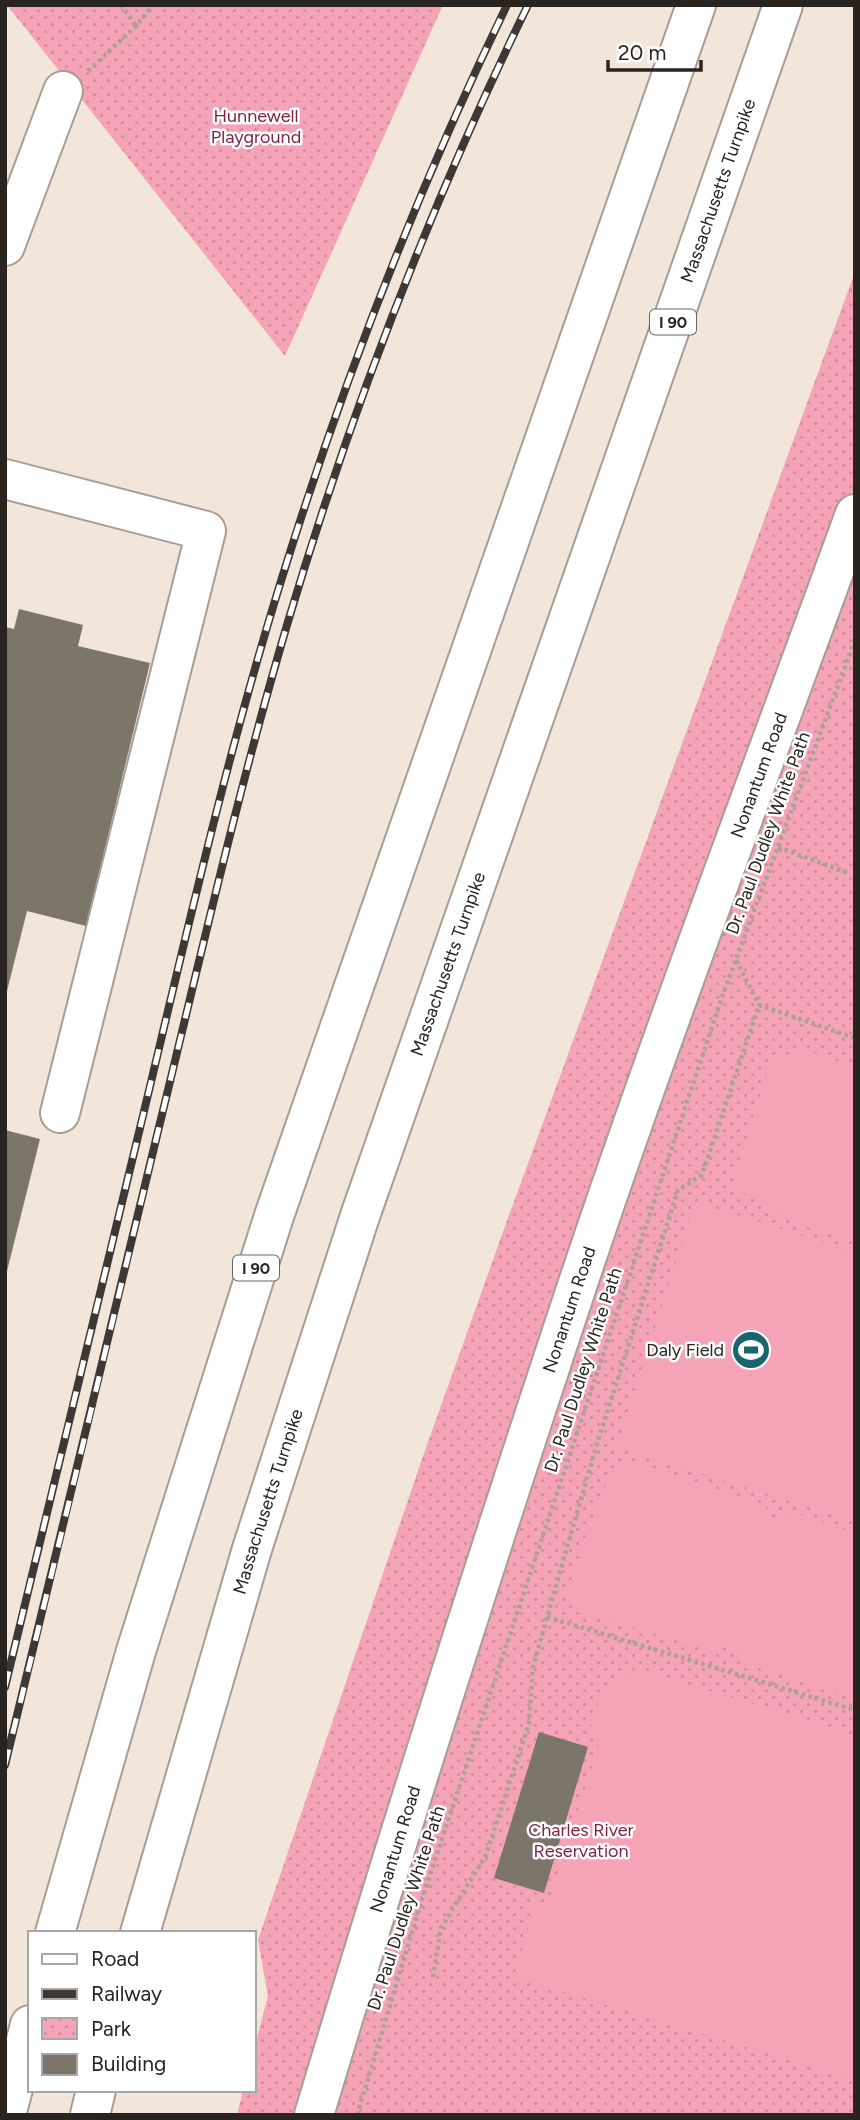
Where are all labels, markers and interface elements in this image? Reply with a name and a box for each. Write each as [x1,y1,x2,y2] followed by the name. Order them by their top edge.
[608,28,701,72] scale bar
[618,40,666,65] text: 20 m
[676,96,760,286] street label: Massachusetts Turnpike
[211,105,301,148] park label: Hunnewell Playground
[650,310,696,334] road number: I 90
[726,710,792,841] street label: Nonantum Road
[721,729,815,937] street label: Dr. Paul Dudley White Path
[406,869,490,1059] street label: Massachusetts Turnpike
[538,1243,601,1375] street label: Nonantum Road
[233,1256,279,1280] road number: I 90
[540,1265,626,1475] street label: Dr. Paul Dudley White Path
[730,1329,772,1371] sports icon: Daly Field
[646,1339,724,1361] place label: Daly Field
[228,1406,308,1597] street label: Massachusetts Turnpike
[365,1783,425,1915] street label: Nonantum Road
[363,1803,449,2013] street label: Dr. Paul Dudley White Path
[528,1819,634,1862] park label: Charles River Reservation
[28,1931,256,2092] legend
[91,1946,139,1971] text: Road
[91,1981,162,2006] text: Railway
[91,2016,132,2041] text: Park
[91,2051,166,2076] text: Building

